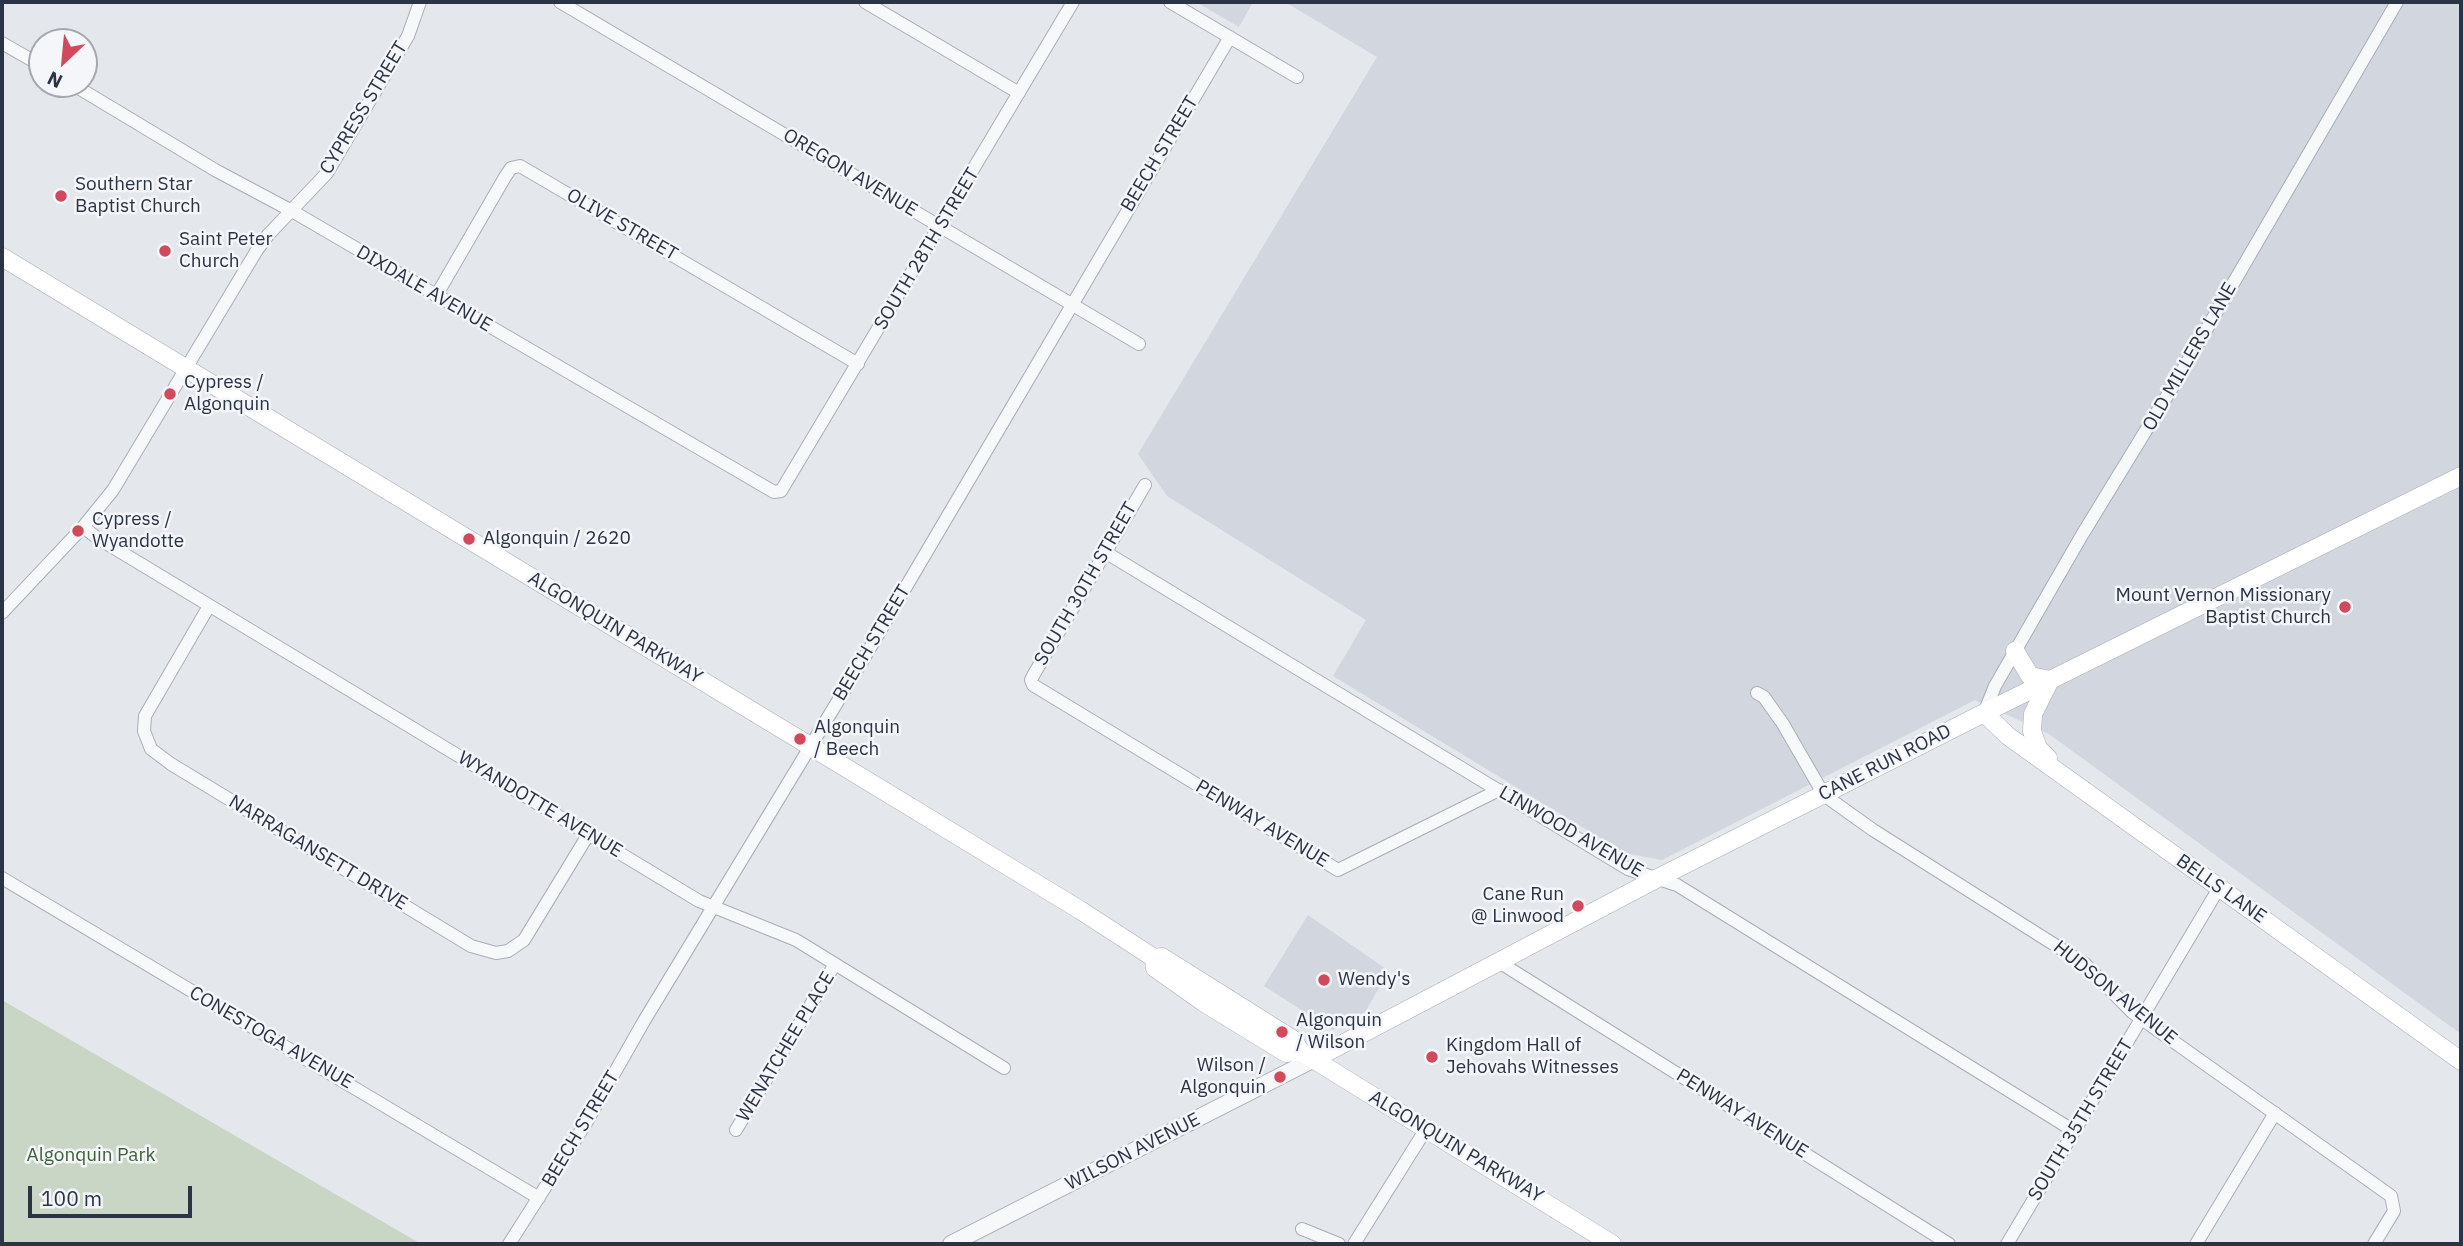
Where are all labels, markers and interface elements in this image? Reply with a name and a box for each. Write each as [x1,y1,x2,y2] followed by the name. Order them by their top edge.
[28,28,98,98] north arrow
[315,37,413,179] street label: CYPRESS STREET
[43,66,66,94] text: N
[1116,92,1204,216] street label: BEECH STREET
[779,124,921,222] street label: OREGON AVENUE
[870,164,984,334] street label: SOUTH 28TH STREET
[75,174,201,218] place label: Southern Star Baptist Church
[562,184,682,266] street label: OLIVE STREET
[53,188,69,204] marker: Southern Star Baptist Church
[179,229,272,273] place label: Saint Peter Church
[352,241,496,337] street label: DIXDALE AVENUE
[157,243,173,259] marker: Saint Peter Church
[2138,279,2242,435] street label: OLD MILLERS LANE
[184,372,270,416] place label: Cypress / Algonquin
[162,386,178,402] marker: Cypress / Algonquin
[1030,498,1142,670] street label: SOUTH 30TH STREET
[92,509,184,553] place label: Cypress / Wyandotte
[70,523,86,539] marker: Cypress / Wyandotte
[483,528,631,550] place label: Algonquin / 2620
[461,531,477,547] marker: Algonquin / 2620
[524,567,706,689] street label: ALGONQUIN PARKWAY
[828,581,916,705] street label: BEECH STREET
[2116,585,2331,629] place label: Mount Vernon Missionary Baptist Church
[2337,599,2353,615] marker: Mount Vernon Missionary Baptist Church
[814,717,900,761] place label: Algonquin / Beech
[1815,720,1955,806] street label: CANE RUN ROAD
[792,731,808,747] marker: Algonquin / Beech
[454,747,626,863] street label: WYANDOTTE AVENUE
[1191,775,1333,873] street label: PENWAY AVENUE
[1495,781,1647,883] street label: LINWOOD AVENUE
[224,791,412,915] street label: NARRAGANSETT DRIVE
[2172,850,2270,928] street label: BELLS LANE
[1471,884,1564,928] place label: Cane Run @ Linwood
[1570,898,1586,914] marker: Cane Run @ Linwood
[2048,936,2182,1050] street label: HUDSON AVENUE
[732,968,840,1126] street label: WENATCHEE PLACE
[1338,969,1411,991] place label: Wendy's
[1316,972,1332,988] marker: Wendy's
[185,982,357,1094] street label: CONESTOGA AVENUE
[1296,1010,1382,1054] place label: Algonquin / Wilson
[1274,1024,1290,1040] marker: Algonquin / Wilson
[1446,1035,1619,1079] place label: Kingdom Hall of Jehovahs Witnesses
[2024,1035,2138,1205] street label: SOUTH 35TH STREET
[1424,1049,1440,1065] marker: Kingdom Hall of Jehovahs Witnesses
[1180,1055,1266,1099] place label: Wilson / Algonquin
[1672,1064,1812,1164] street label: PENWAY AVENUE
[537,1067,625,1191] street label: BEECH STREET
[1272,1069,1288,1085] marker: Wilson / Algonquin
[1365,1086,1547,1208] street label: ALGONQUIN PARKWAY
[1062,1108,1204,1196] street label: WILSON AVENUE
[27,1145,155,1167] park label: Algonquin Park
[32,1172,196,1216] scale bar
[41,1184,102,1212] text: 100 m

